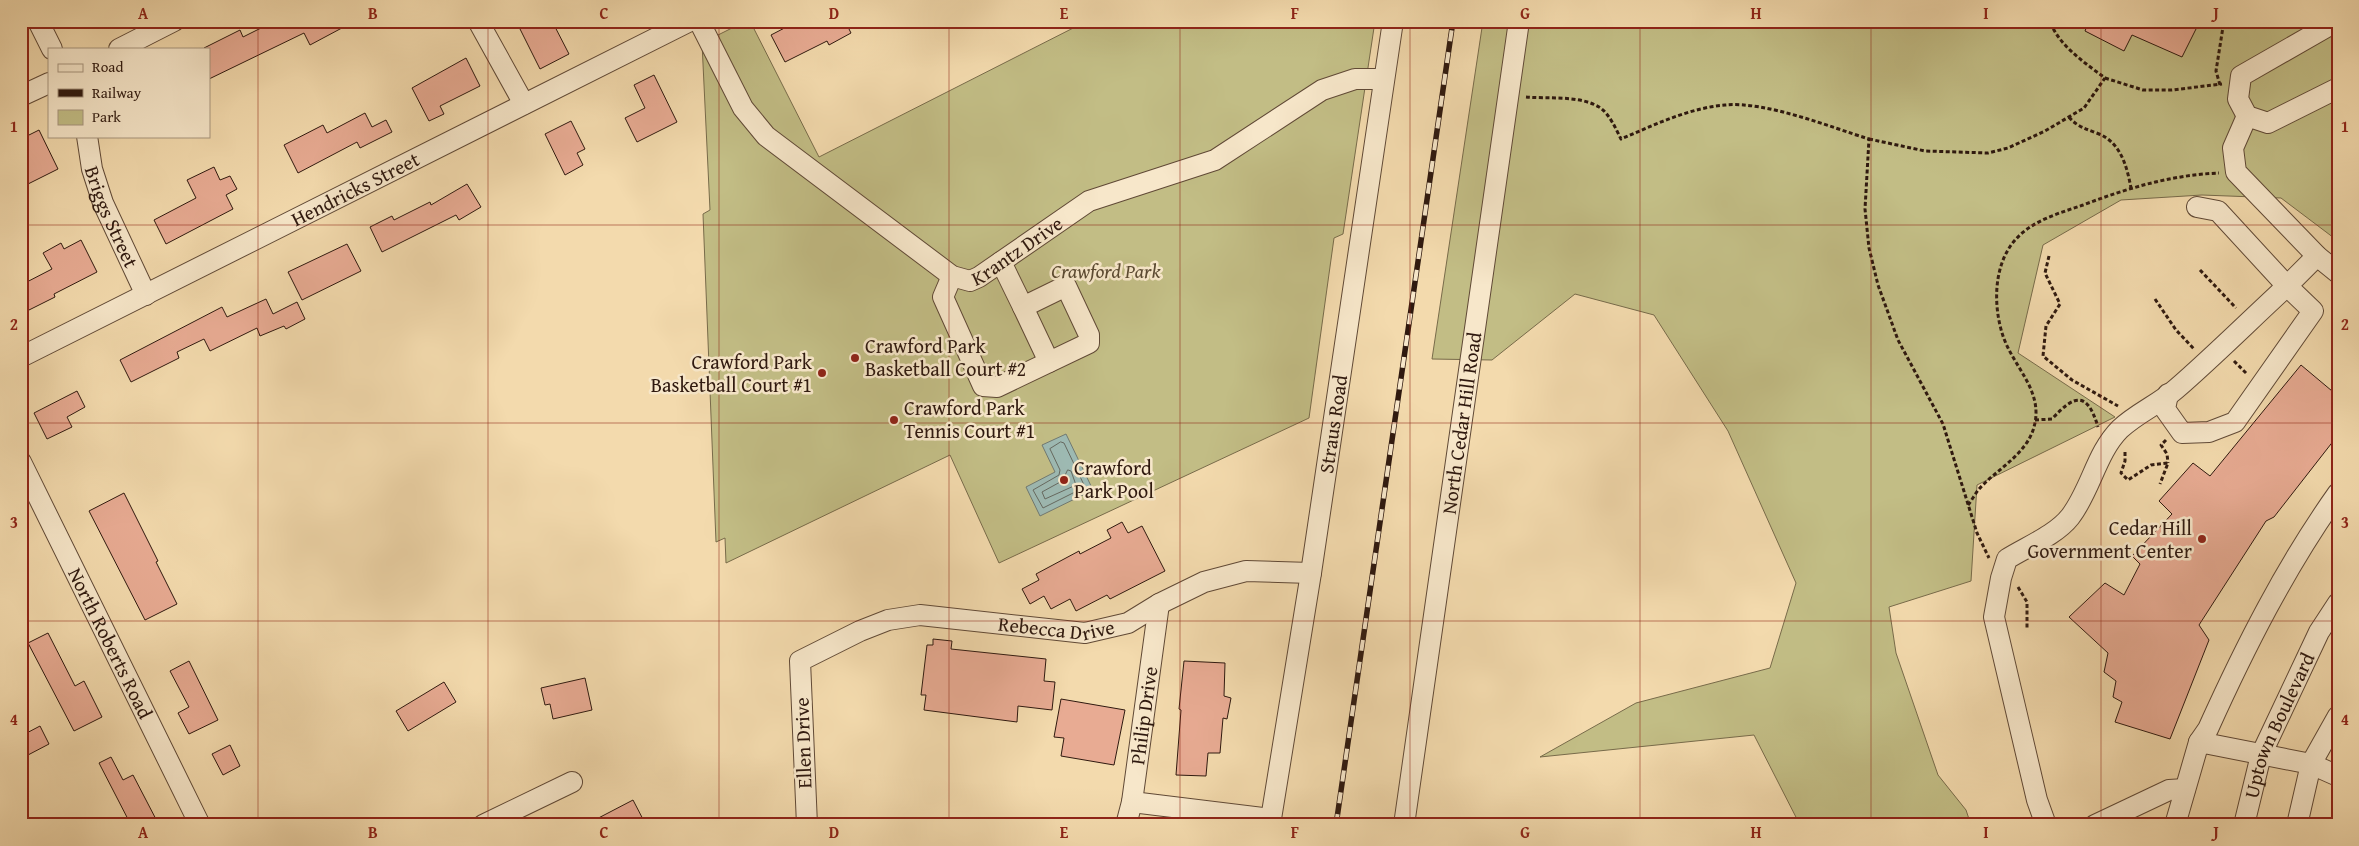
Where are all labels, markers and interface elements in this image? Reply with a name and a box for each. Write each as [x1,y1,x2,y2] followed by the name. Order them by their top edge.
[138,1,149,25] text: A
[368,1,378,25] text: B
[599,1,609,25] text: C
[829,1,839,25] text: D
[1060,1,1069,25] text: E
[1291,1,1299,25] text: F
[1520,1,1530,25] text: G
[1750,1,1762,25] text: H
[1983,1,1989,25] text: I
[2210,1,2219,25] text: J
[48,48,210,138] legend
[92,56,123,77] text: Road
[92,82,142,103] text: Railway
[92,106,121,127] text: Park
[10,114,18,138] text: 1
[2341,114,2349,138] text: 1
[286,144,424,233] street label: Hendricks Street
[78,162,146,272] street label: Briggs Street
[967,209,1068,293] street label: Krantz Drive
[1051,256,1162,285] park label: Crawford Park
[10,312,18,336] text: 2
[2341,312,2349,336] text: 2
[1434,330,1488,516] street label: North Cedar Hill Road
[865,331,1026,383] place label: Crawford Park Basketball Court #2
[651,347,813,399] place label: Crawford Park Basketball Court #1
[849,352,861,364] marker: Crawford Park Basketball Court #2
[816,367,828,379] marker: Crawford Park Basketball Court #1
[1311,372,1354,475] street label: Straus Road
[904,393,1035,445] place label: Crawford Park Tennis Court #1
[888,414,900,426] marker: Crawford Park Tennis Court #1
[1074,453,1154,505] place label: Crawford Park Pool
[1058,474,1070,486] marker: Crawford Park Pool
[10,510,18,534] text: 3
[2341,510,2349,534] text: 3
[2027,513,2192,565] place label: Cedar Hill Government Center
[2196,533,2208,545] marker: Cedar Hill Government Center
[61,562,160,724] street label: North Roberts Road
[997,609,1117,647] street label: Rebecca Drive
[2236,647,2322,801] street label: Uptown Boulevard
[1122,665,1164,766] street label: Philip Drive
[786,697,819,789] street label: Ellen Drive
[10,707,18,731] text: 4
[2341,707,2349,731] text: 4
[138,820,149,844] text: A
[368,820,378,844] text: B
[599,820,609,844] text: C
[829,820,839,844] text: D
[1060,820,1069,844] text: E
[1291,820,1299,844] text: F
[1520,820,1530,844] text: G
[1750,820,1762,844] text: H
[1983,820,1989,844] text: I
[2210,820,2219,844] text: J

